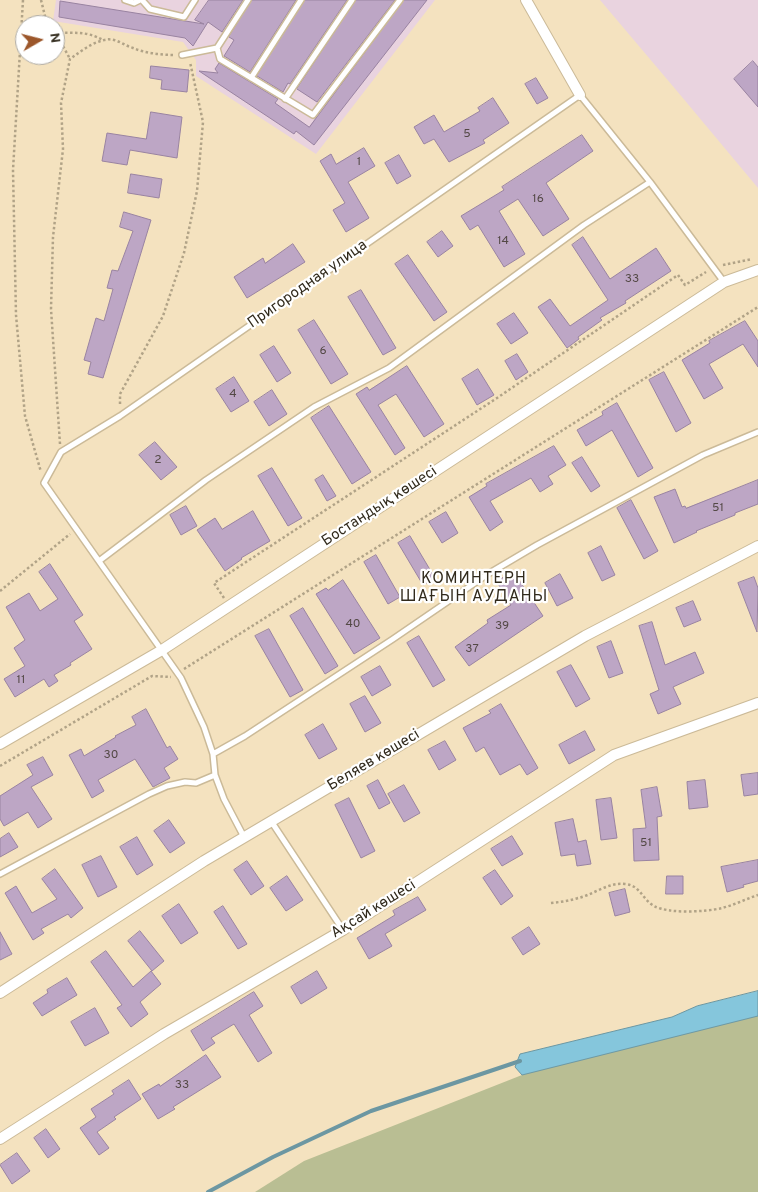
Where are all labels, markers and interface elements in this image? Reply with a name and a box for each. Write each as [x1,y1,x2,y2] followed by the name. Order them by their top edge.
[15,15,65,65] north arrow
[45,32,63,44] text: N
[463,128,471,142] house number: 5
[357,156,361,170] house number: 1
[532,193,544,207] house number: 16
[497,235,509,249] house number: 14
[245,237,371,333] street label: Пригородная улица
[625,273,639,287] house number: 33
[319,345,327,359] house number: 6
[229,388,237,402] house number: 4
[154,454,162,468] house number: 2
[319,463,441,551] street label: Бостандық көшесі
[712,502,724,516] house number: 51
[398,570,550,608] district label: КОМИНТЕРН ШАҒЫН АУДАНЫ
[345,618,361,632] house number: 40
[495,620,509,634] house number: 39
[465,643,479,657] house number: 37
[17,674,25,688] house number: 11
[325,726,423,796] street label: Беляев көшесі
[104,749,118,763] house number: 30
[640,837,652,851] house number: 51
[328,877,420,943] street label: Ақсай көшесі
[175,1079,189,1093] house number: 33

